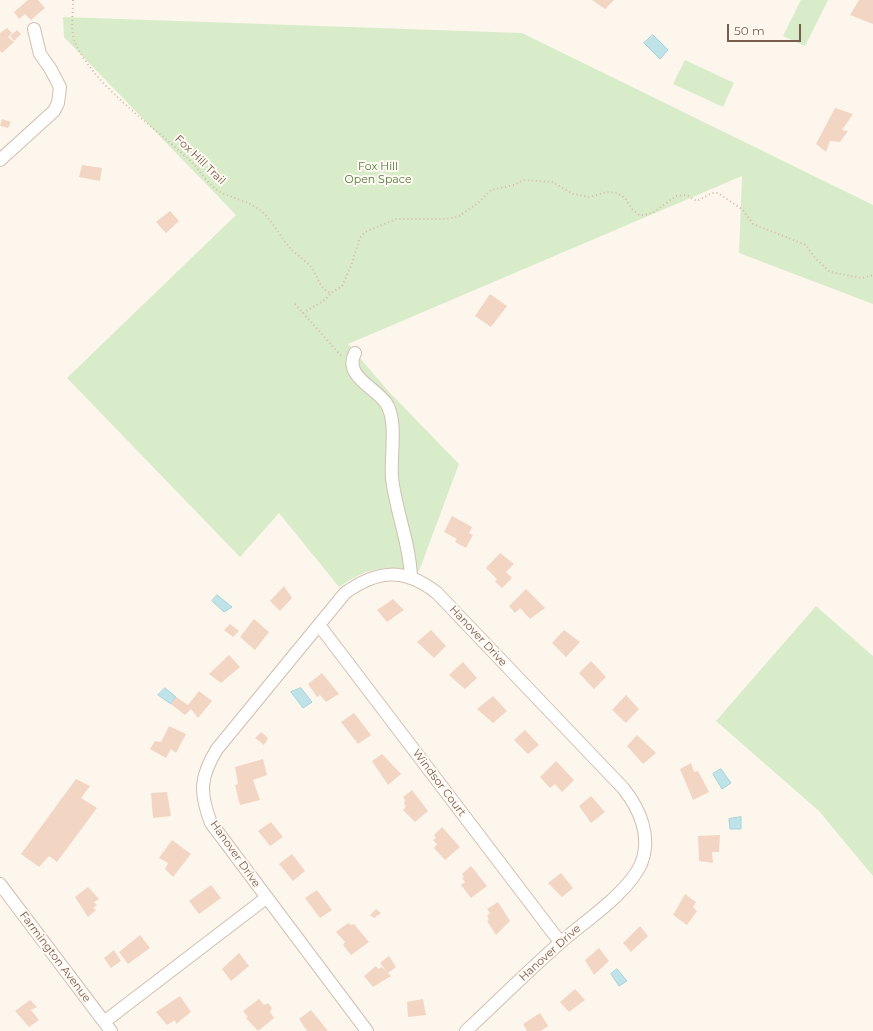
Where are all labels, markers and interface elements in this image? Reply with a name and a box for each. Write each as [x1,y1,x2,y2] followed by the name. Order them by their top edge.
[729,16,803,42] scale bar
[734,23,765,38] text: 50 m
[172,133,228,187] street label: Fox Hill Trail
[344,160,412,186] park label: Fox Hill Open Space
[447,603,509,669] street label: Hanover Drive
[410,747,468,819] street label: Windsor Court
[207,818,263,890] street label: Hanover Drive
[17,909,93,1005] street label: Farmington Avenue
[517,922,583,984] street label: Hanover Drive

